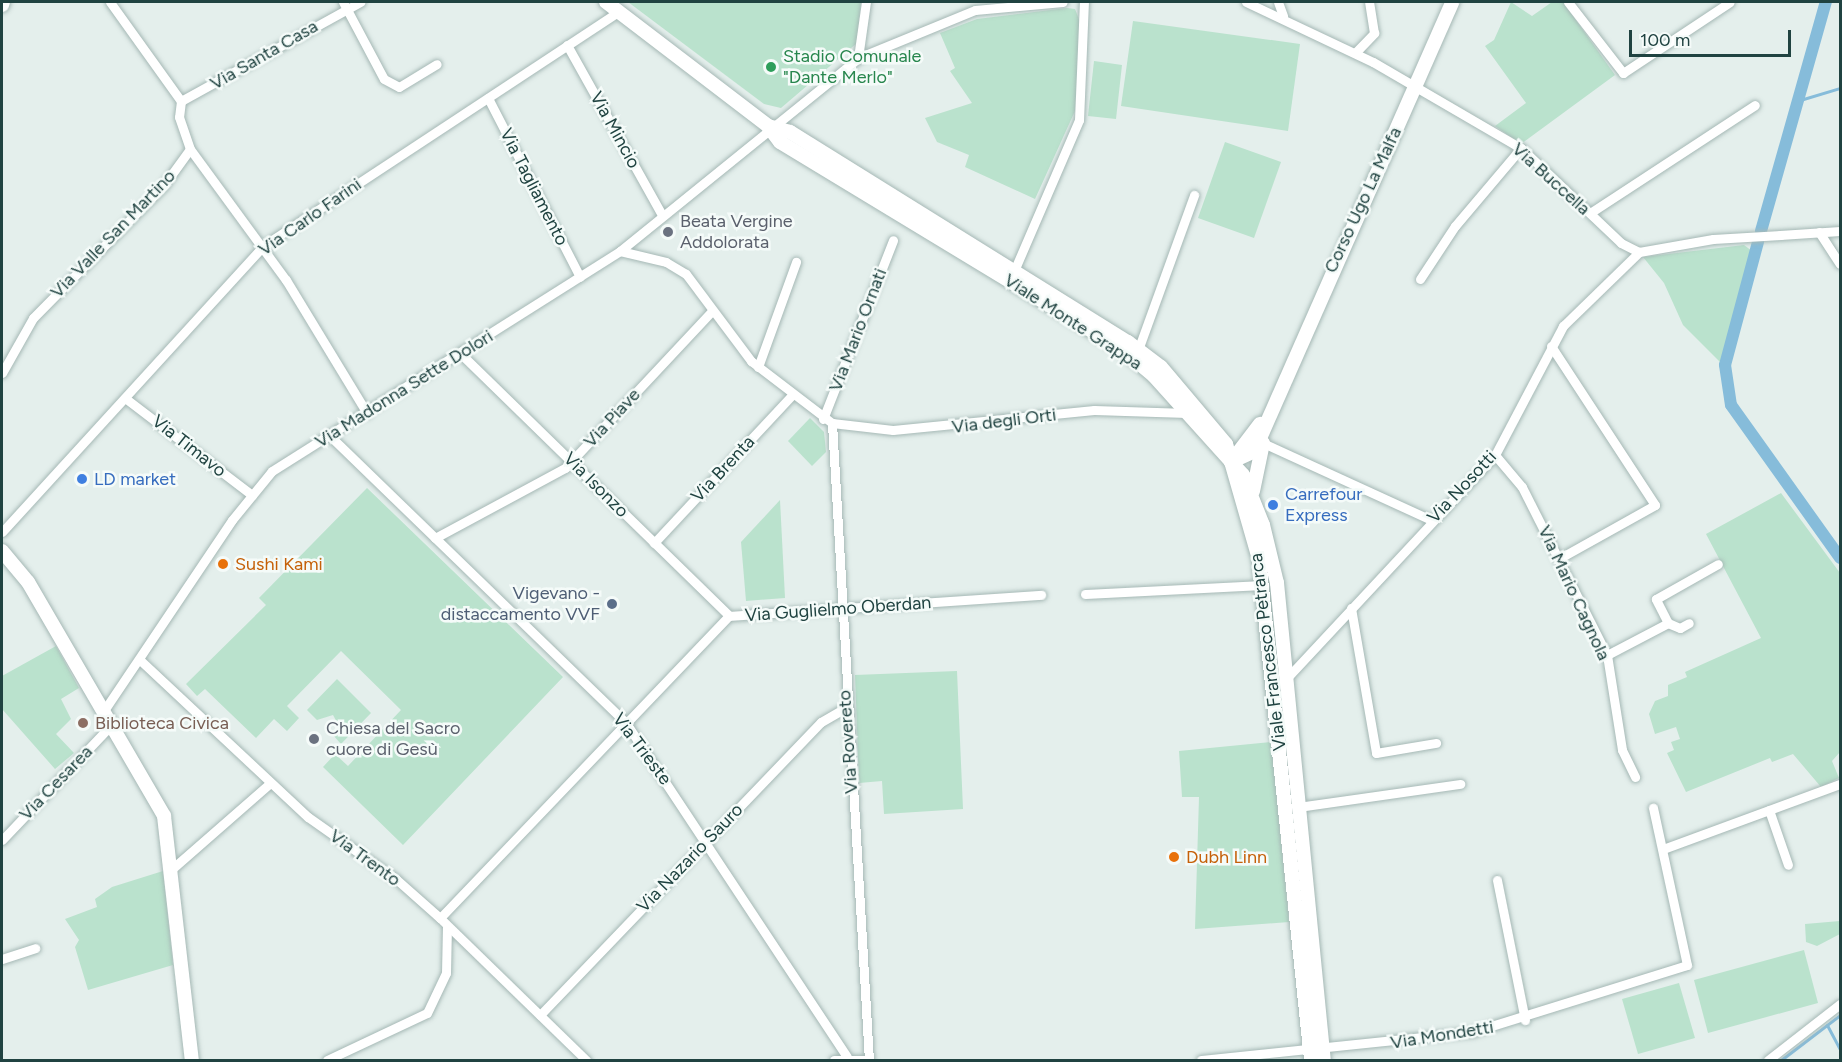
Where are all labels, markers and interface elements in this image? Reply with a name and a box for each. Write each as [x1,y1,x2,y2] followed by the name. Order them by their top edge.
[206,15,322,95] street label: Via Santa Casa
[1632,18,1794,56] scale bar
[1640,29,1690,51] text: 100 m
[783,46,921,88] place label: Stadio Comunale "Dante Merlo"
[764,60,778,74] marker: Stadio Comunale "Dante Merlo"
[585,88,645,172] street label: Via Mincio
[1320,124,1406,276] street label: Corso Ugo La Malfa
[495,125,573,249] street label: Via Tagliamento
[1507,138,1595,220] street label: Via Buccella
[46,165,180,303] street label: Via Valle San Martino
[254,174,366,260] street label: Via Carlo Farini
[680,211,793,254] place label: Beata Vergine Addolorata
[661,225,675,239] marker: Beata Vergine Addolorata
[825,265,891,395] street label: Via Mario Ornati
[1000,269,1146,375] street label: Viale Monte Grappa
[311,325,497,453] street label: Via Madonna Sette Dolori
[579,384,645,452] street label: Via Piave
[951,404,1057,438] street label: Via degli Orti
[148,410,230,482] street label: Via Timavo
[687,431,759,507] street label: Via Brenta
[1423,446,1501,528] street label: Via Nosotti
[559,448,633,522] street label: Via Isonzo
[94,468,176,490] place label: LD market
[75,472,89,486] marker: LD market
[1285,484,1362,526] place label: Carrefour Express
[1266,498,1280,512] marker: Carrefour Express
[1533,522,1615,664] street label: Via Mario Cagnola
[1245,552,1291,752] street label: Viale Francesco Petrarca
[235,553,323,575] place label: Sushi Kami
[216,557,230,571] marker: Sushi Kami
[441,583,600,626] place label: Vigevano - distaccamento VVF
[744,592,932,626] street label: Via Guglielmo Oberdan
[605,597,619,611] marker: Vigevano - distaccamento VVF
[834,689,862,795] street label: Via Rovereto
[608,709,676,789] street label: Via Trieste
[95,712,229,734] place label: Biblioteca Civica
[76,716,90,730] marker: Biblioteca Civica
[326,718,460,760] place label: Chiesa del Sacro cuore di Gesù
[307,732,321,746] marker: Chiesa del Sacro cuore di Gesù
[15,741,97,825] street label: Via Cesarea
[632,799,748,917] street label: Via Nazario Sauro
[325,825,405,891] street label: Via Trento
[1186,846,1267,868] place label: Dubh Linn
[1167,850,1181,864] marker: Dubh Linn
[1389,1016,1495,1054] street label: Via Mondetti

